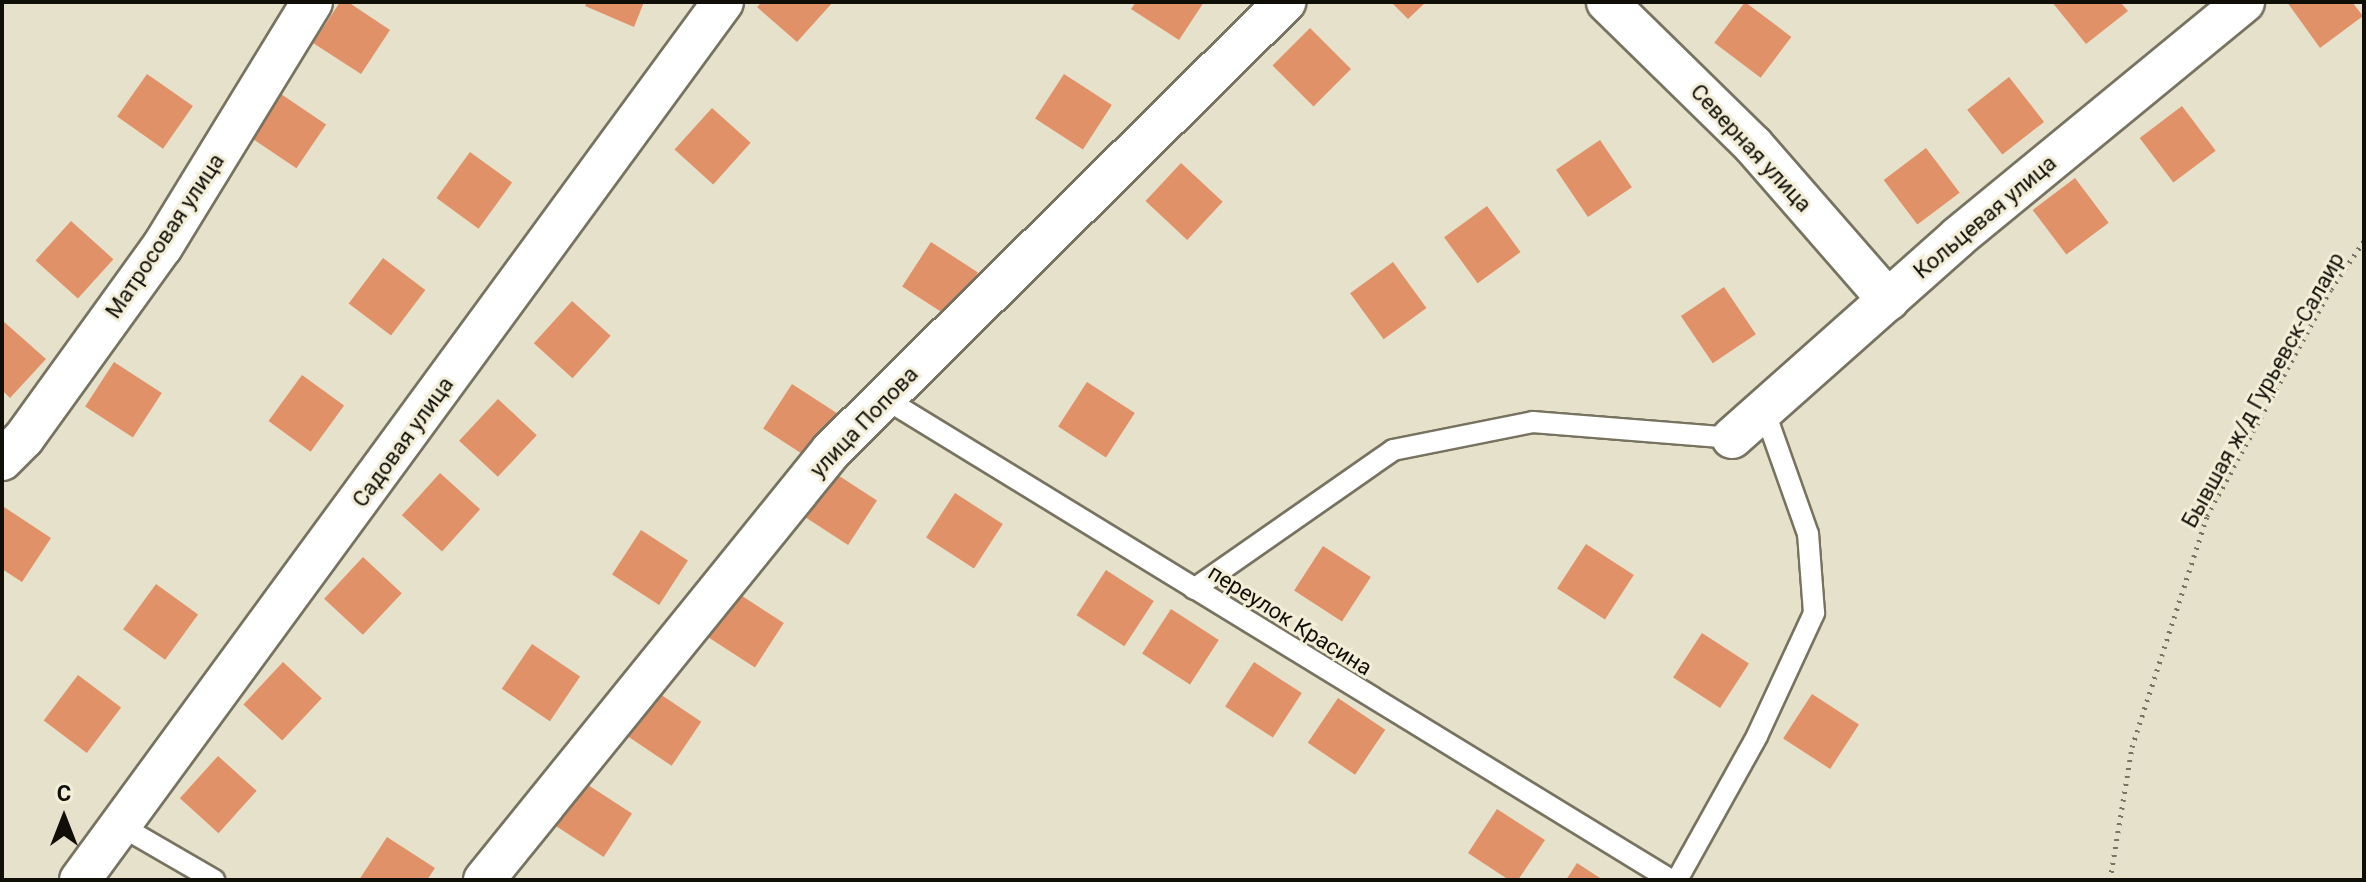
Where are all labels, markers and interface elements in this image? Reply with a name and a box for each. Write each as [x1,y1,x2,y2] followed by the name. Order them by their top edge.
[1685,79,1817,217] street label: Северная улица
[100,149,230,323] street label: Матросовая улица
[1908,150,2062,284] street label: Кольцевая улица
[2176,248,2350,532] street label: Бывшая ж/д Гурьевск-Салаир
[805,361,923,483] street label: улица Попова
[347,372,459,512] street label: Садовая улица
[1203,559,1377,681] street label: переулок Красина
[24,778,104,858] north arrow
[57,781,71,806] text: С

